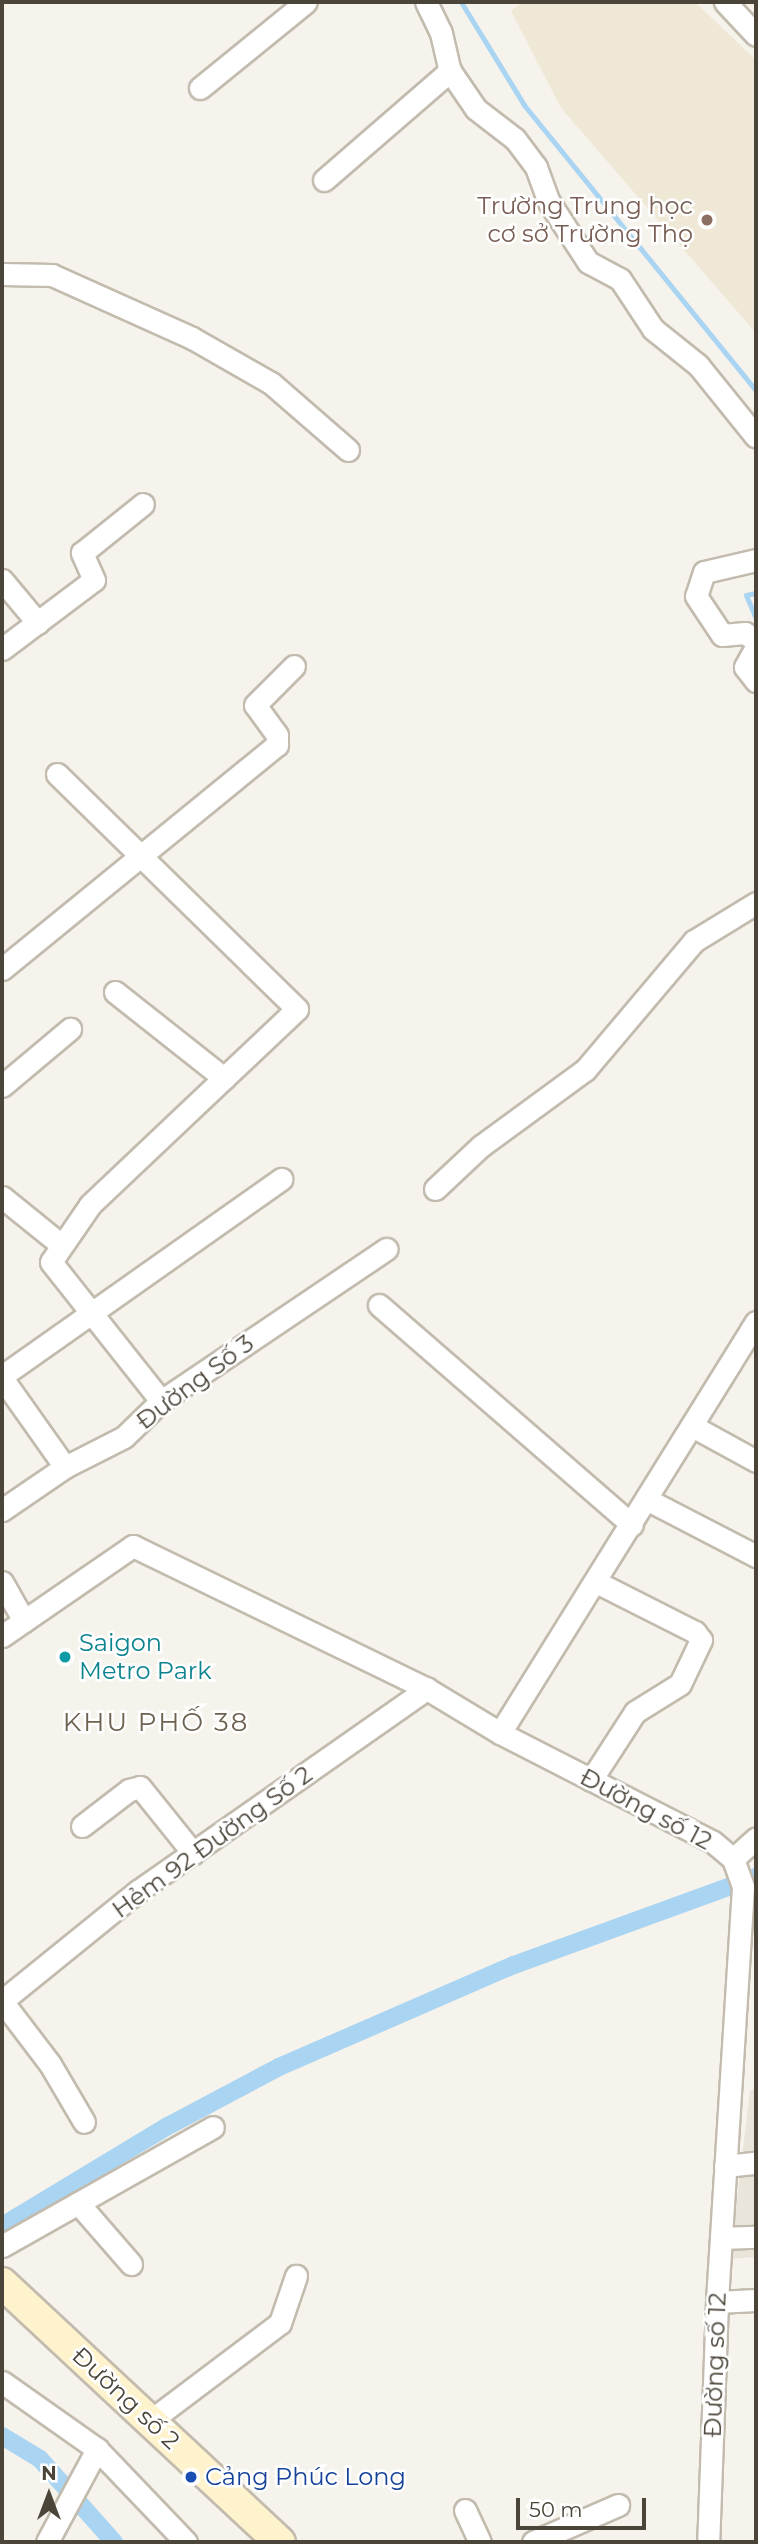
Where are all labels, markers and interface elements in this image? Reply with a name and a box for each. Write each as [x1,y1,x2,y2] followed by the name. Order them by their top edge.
[477,192,693,248] place label: Trường Trung học cơ sở Trường Thọ
[699,212,715,228] marker: Trường Trung học cơ sở Trường Thọ
[131,1329,259,1435] street label: Đường Số 3
[79,1629,212,1685] place label: Saigon Metro Park
[57,1649,73,1665] marker: Saigon Metro Park
[64,1707,248,1739] district label: KHU PHỐ 38
[107,1760,317,1924] street label: Hẻm 92 Đường Số 2
[575,1762,717,1856] street label: Đường số 12
[698,2292,732,2438] street label: Đường số 12
[66,2341,186,2455] street label: Đường số 2
[14,2460,84,2530] north arrow
[41,2462,57,2485] text: N
[205,2463,406,2491] place label: Cảng Phúc Long
[183,2469,199,2485] marker: Cảng Phúc Long
[520,2484,650,2528] scale bar
[529,2497,583,2522] text: 50 m

